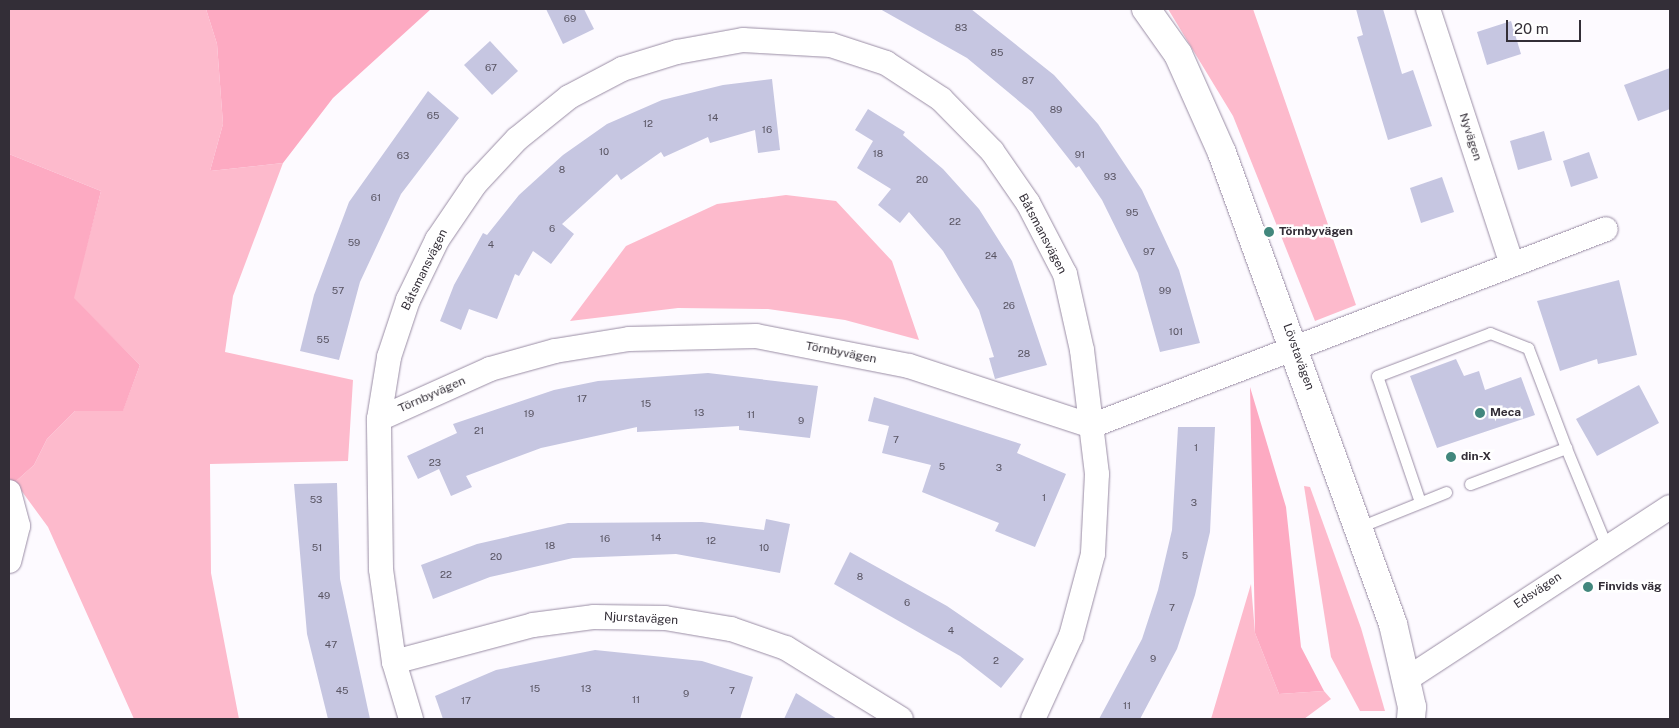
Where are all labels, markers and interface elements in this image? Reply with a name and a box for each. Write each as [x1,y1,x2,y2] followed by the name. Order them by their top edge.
[1509,10,1584,42] scale bar
[564,13,576,25] house number: 69
[1514,20,1549,37] text: 20 m
[955,22,967,34] house number: 83
[991,47,1003,59] house number: 85
[485,62,497,74] house number: 67
[1022,75,1034,87] house number: 87
[1050,104,1062,116] house number: 89
[427,110,439,122] house number: 65
[1456,111,1484,163] street label: Nyvägen
[708,112,718,124] house number: 14
[643,118,653,130] house number: 12
[762,124,772,136] house number: 16
[599,146,609,158] house number: 10
[873,148,883,160] house number: 18
[1075,149,1085,161] house number: 91
[397,150,409,162] house number: 63
[559,164,565,176] house number: 8
[1104,171,1116,183] house number: 93
[916,174,928,186] house number: 20
[371,192,381,204] house number: 61
[1015,192,1069,276] street label: Båtsmansvägen
[1126,207,1138,219] house number: 95
[949,216,961,228] house number: 22
[549,223,555,235] house number: 6
[1279,225,1353,239] place label: Törnbyvägen
[1263,226,1275,238] marker: Törnbyvägen
[399,227,451,313] street label: Båtsmansvägen
[348,237,360,249] house number: 59
[488,239,494,251] house number: 4
[1143,246,1155,258] house number: 97
[985,250,997,262] house number: 24
[332,285,344,297] house number: 57
[1159,285,1171,297] house number: 99
[1003,300,1015,312] house number: 26
[1279,322,1317,392] street label: Lövstavägen
[1169,326,1183,338] house number: 101
[317,334,329,346] house number: 55
[804,339,878,367] street label: Törnbyvägen
[1018,348,1030,360] house number: 28
[396,374,468,416] street label: Törnbyvägen
[577,393,587,405] house number: 17
[641,398,651,410] house number: 15
[1490,406,1521,420] place label: Meca
[694,407,704,419] house number: 13
[1474,407,1486,419] marker: Meca
[524,408,534,420] house number: 19
[747,409,755,421] house number: 11
[798,415,804,427] house number: 9
[474,425,484,437] house number: 21
[893,434,899,446] house number: 7
[1194,442,1198,454] house number: 1
[1461,450,1491,464] place label: din-X
[1445,451,1457,463] marker: din-X
[429,457,441,469] house number: 23
[939,461,945,473] house number: 5
[996,462,1002,474] house number: 3
[1042,492,1046,504] house number: 1
[310,494,322,506] house number: 53
[1191,497,1197,509] house number: 3
[651,532,661,544] house number: 14
[600,533,610,545] house number: 16
[706,535,716,547] house number: 12
[545,540,555,552] house number: 18
[312,542,322,554] house number: 51
[759,542,769,554] house number: 10
[1182,550,1188,562] house number: 5
[490,551,502,563] house number: 20
[440,569,452,581] house number: 22
[1512,570,1564,612] street label: Edsvägen
[857,571,863,583] house number: 8
[1598,580,1662,594] place label: Finvids väg
[1582,581,1594,593] marker: Finvids väg
[318,590,330,602] house number: 49
[904,597,910,609] house number: 6
[1169,602,1175,614] house number: 7
[603,610,679,628] street label: Njurstavägen
[948,625,954,637] house number: 4
[325,639,337,651] house number: 47
[1150,653,1156,665] house number: 9
[993,655,999,667] house number: 2
[530,683,540,695] house number: 15
[581,683,591,695] house number: 13
[336,685,348,697] house number: 45
[729,685,735,697] house number: 7
[683,688,689,700] house number: 9
[632,694,640,706] house number: 11
[461,695,471,707] house number: 17
[1123,700,1131,712] house number: 11

